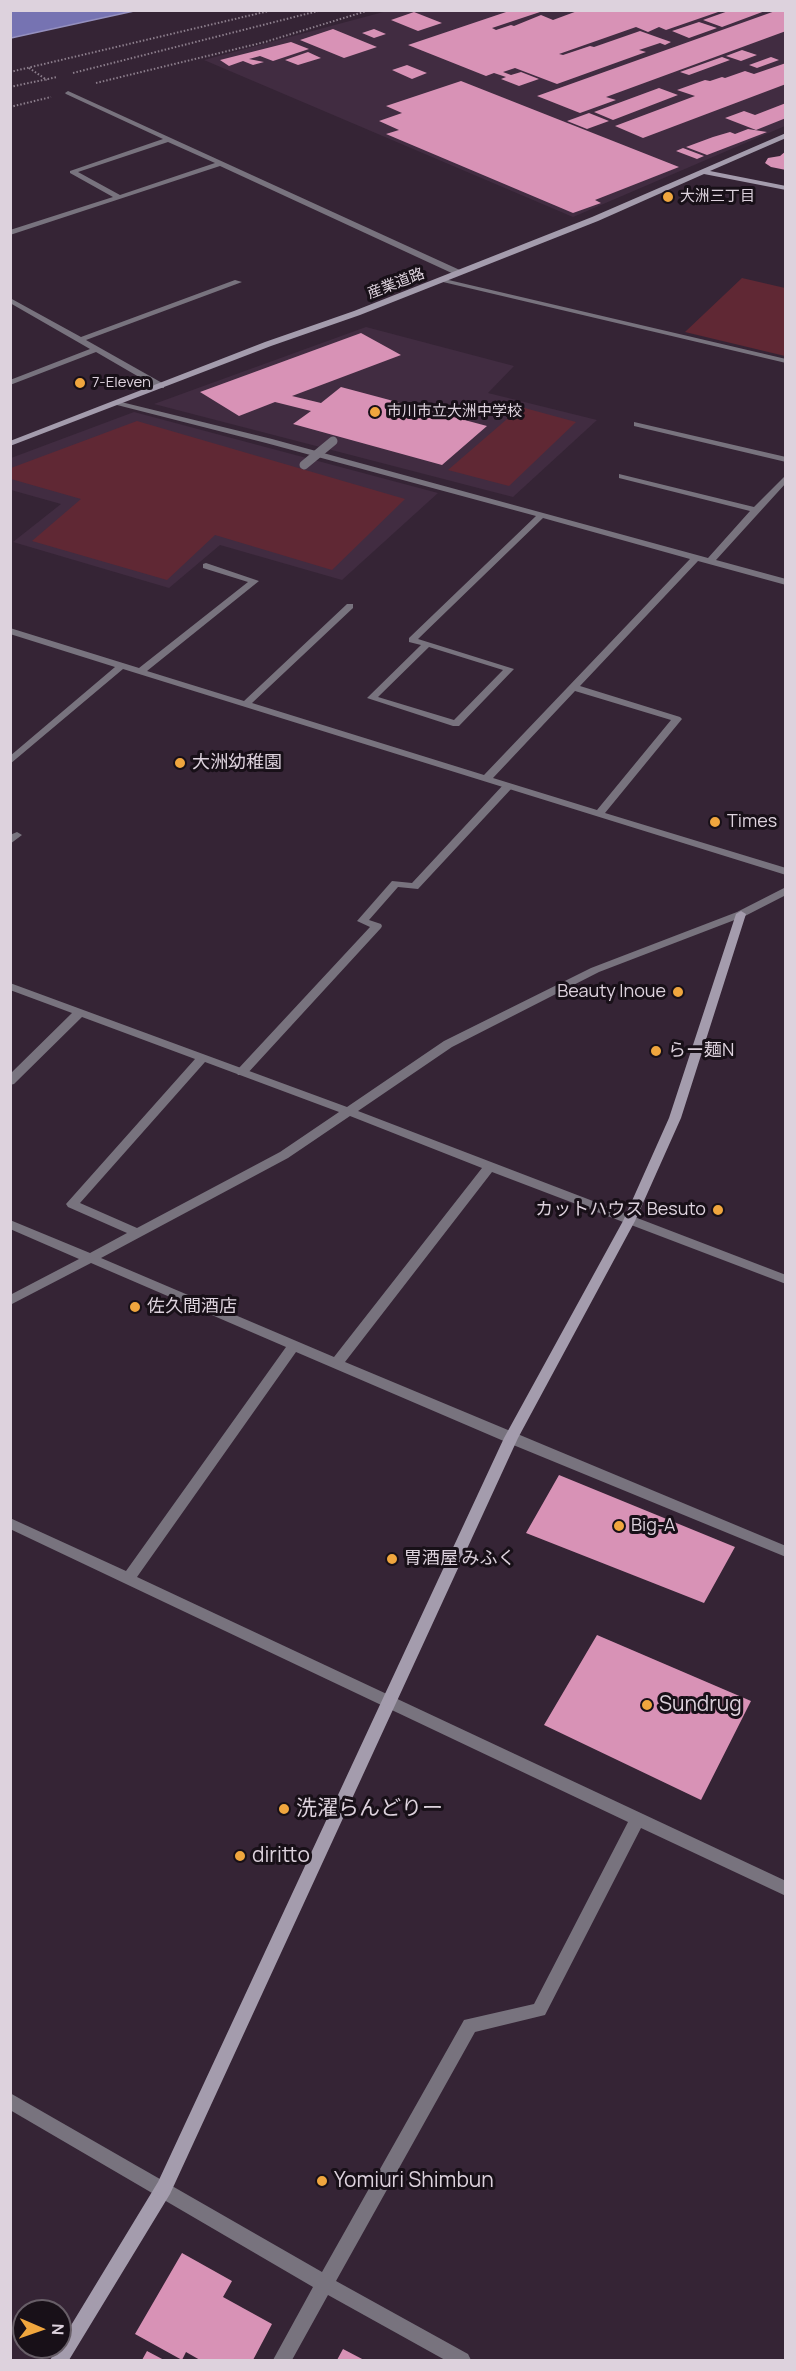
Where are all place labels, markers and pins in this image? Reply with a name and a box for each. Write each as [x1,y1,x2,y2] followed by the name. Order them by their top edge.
[680,188,755,206] place label: 大洲三丁目
[661,190,675,204] marker: 大洲三丁目
[92,374,151,392] place label: 7-Eleven
[73,376,87,390] marker: 7-Eleven
[387,403,522,421] place label: 市川市立大洲中学校
[368,405,382,419] marker: 市川市立大洲中学校
[192,752,282,774] place label: 大洲幼稚園
[173,756,187,770] marker: 大洲幼稚園
[727,811,777,833] place label: Times
[708,815,722,829] marker: Times
[557,981,666,1003] place label: Beauty Inoue
[671,985,685,999] marker: Beauty Inoue
[668,1040,734,1062] place label: らー麺N
[649,1044,663,1058] marker: らー麺N
[535,1199,706,1221] place label: カットハウス Besuto
[711,1203,725,1217] marker: カットハウス Besuto
[147,1296,237,1318] place label: 佐久間酒店
[128,1300,142,1314] marker: 佐久間酒店
[631,1515,675,1537] place label: Big-A
[612,1519,626,1533] marker: Big-A
[404,1548,516,1570] place label: 胃酒屋 みふく
[385,1552,399,1566] marker: 胃酒屋 みふく
[659,1692,742,1718] place label: Sundrug
[640,1698,654,1712] marker: Sundrug
[296,1796,443,1822] place label: 洗濯らんどりー
[277,1802,291,1816] marker: 洗濯らんどりー
[252,1843,310,1869] place label: diritto
[233,1849,247,1863] marker: diritto
[334,2168,494,2194] place label: Yomiuri Shimbun
[315,2174,329,2188] marker: Yomiuri Shimbun

